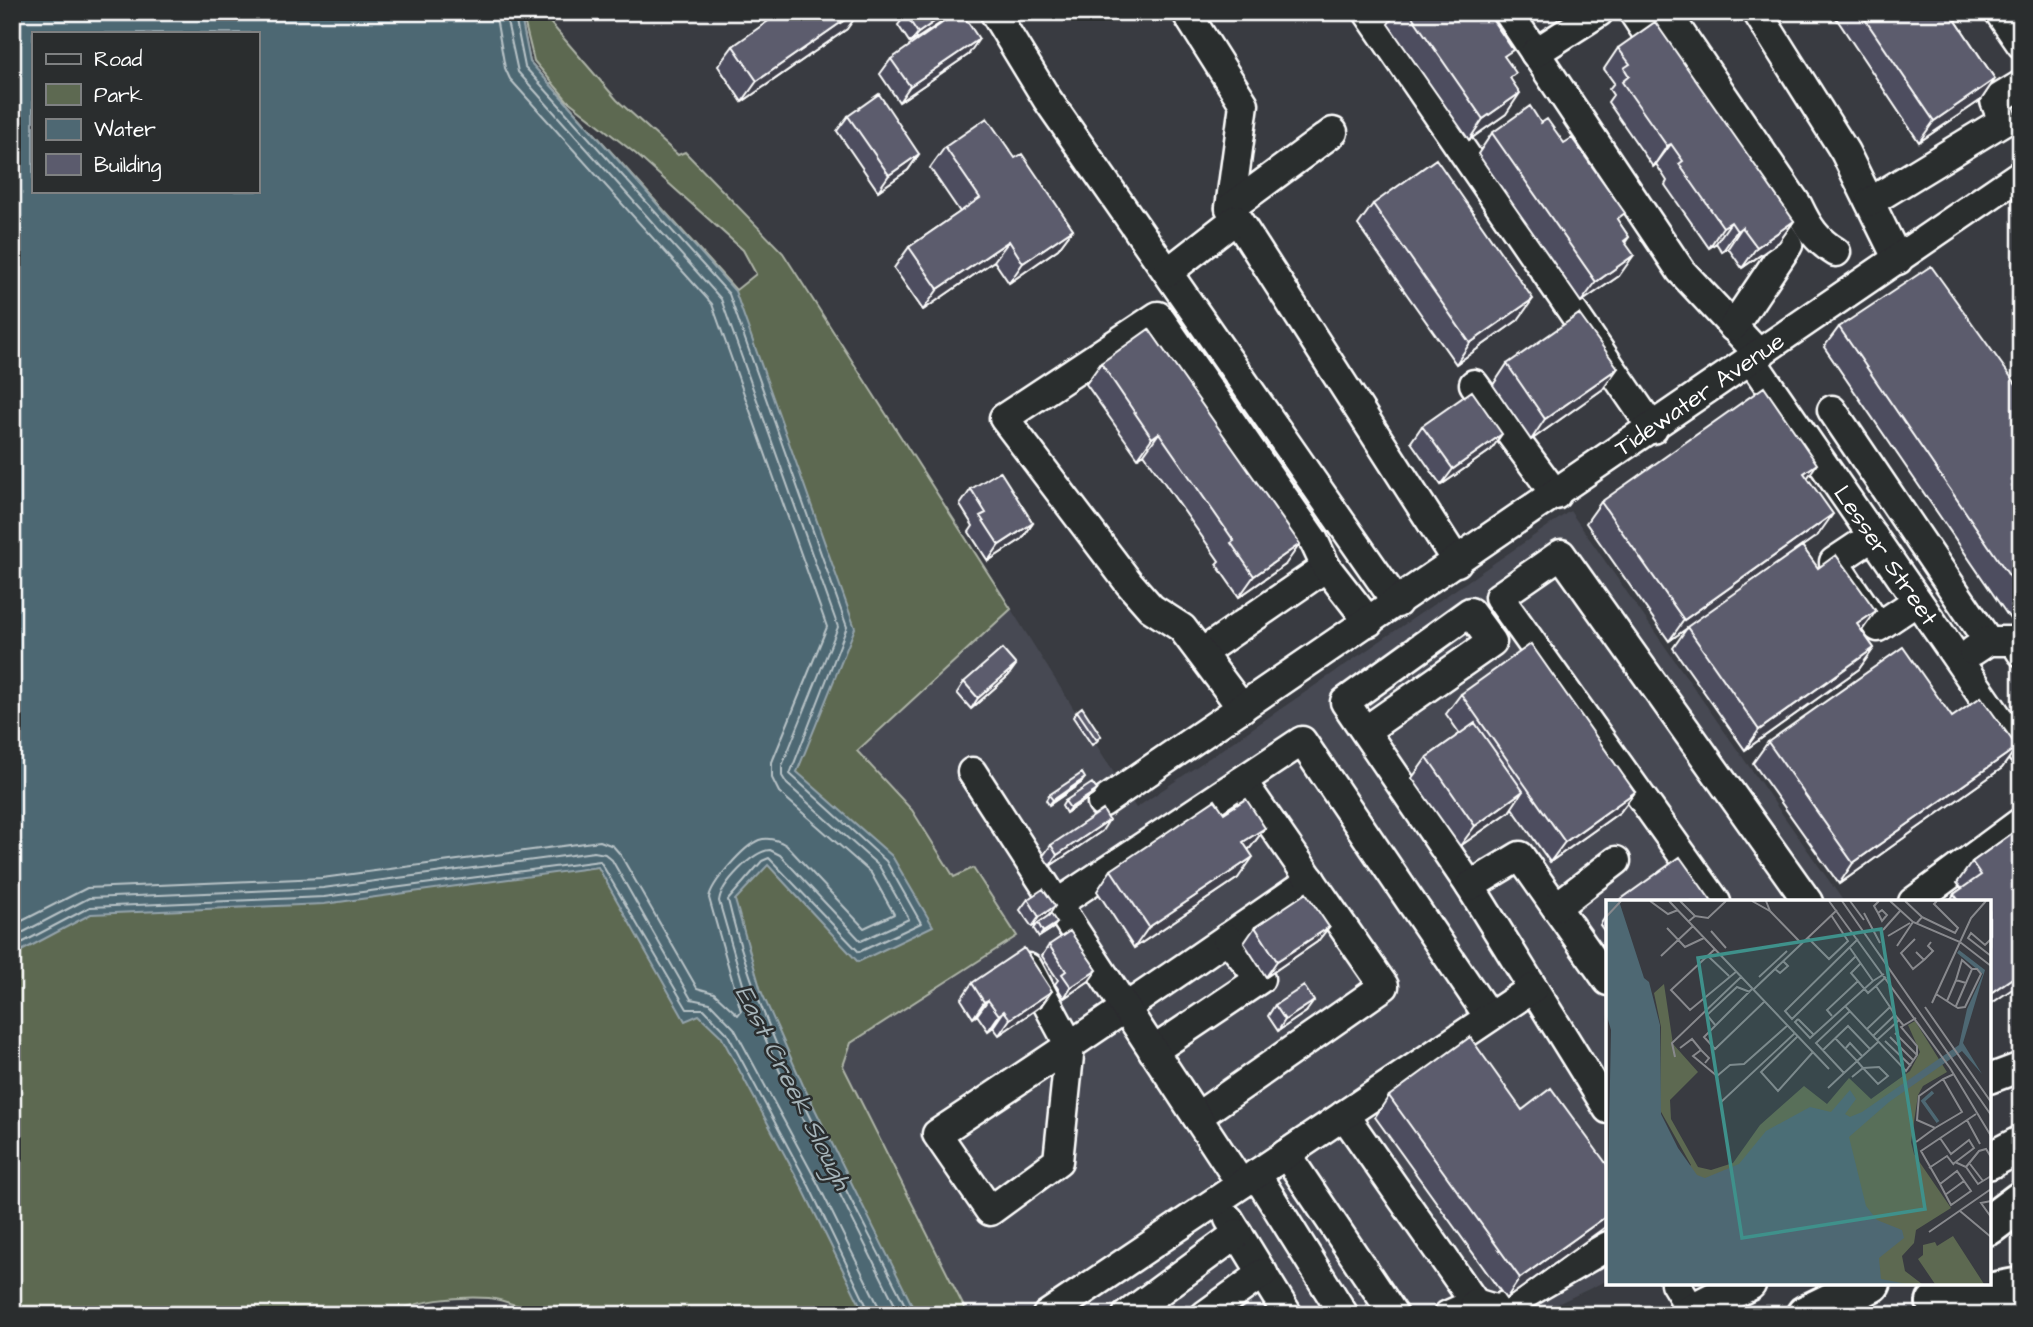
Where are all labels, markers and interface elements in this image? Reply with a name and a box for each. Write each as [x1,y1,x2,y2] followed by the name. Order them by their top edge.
[32,32,259,192] legend
[94,45,142,74] text: Road
[94,81,143,110] text: Park
[94,115,156,144] text: Water
[94,151,162,182] text: Building
[1608,325,1792,465] street label: Tidewater Avenue
[1825,479,1946,633] street label: Lesser Street
[1606,900,1991,1285] inset map
[725,979,861,1197] water label: East Creek Slough

